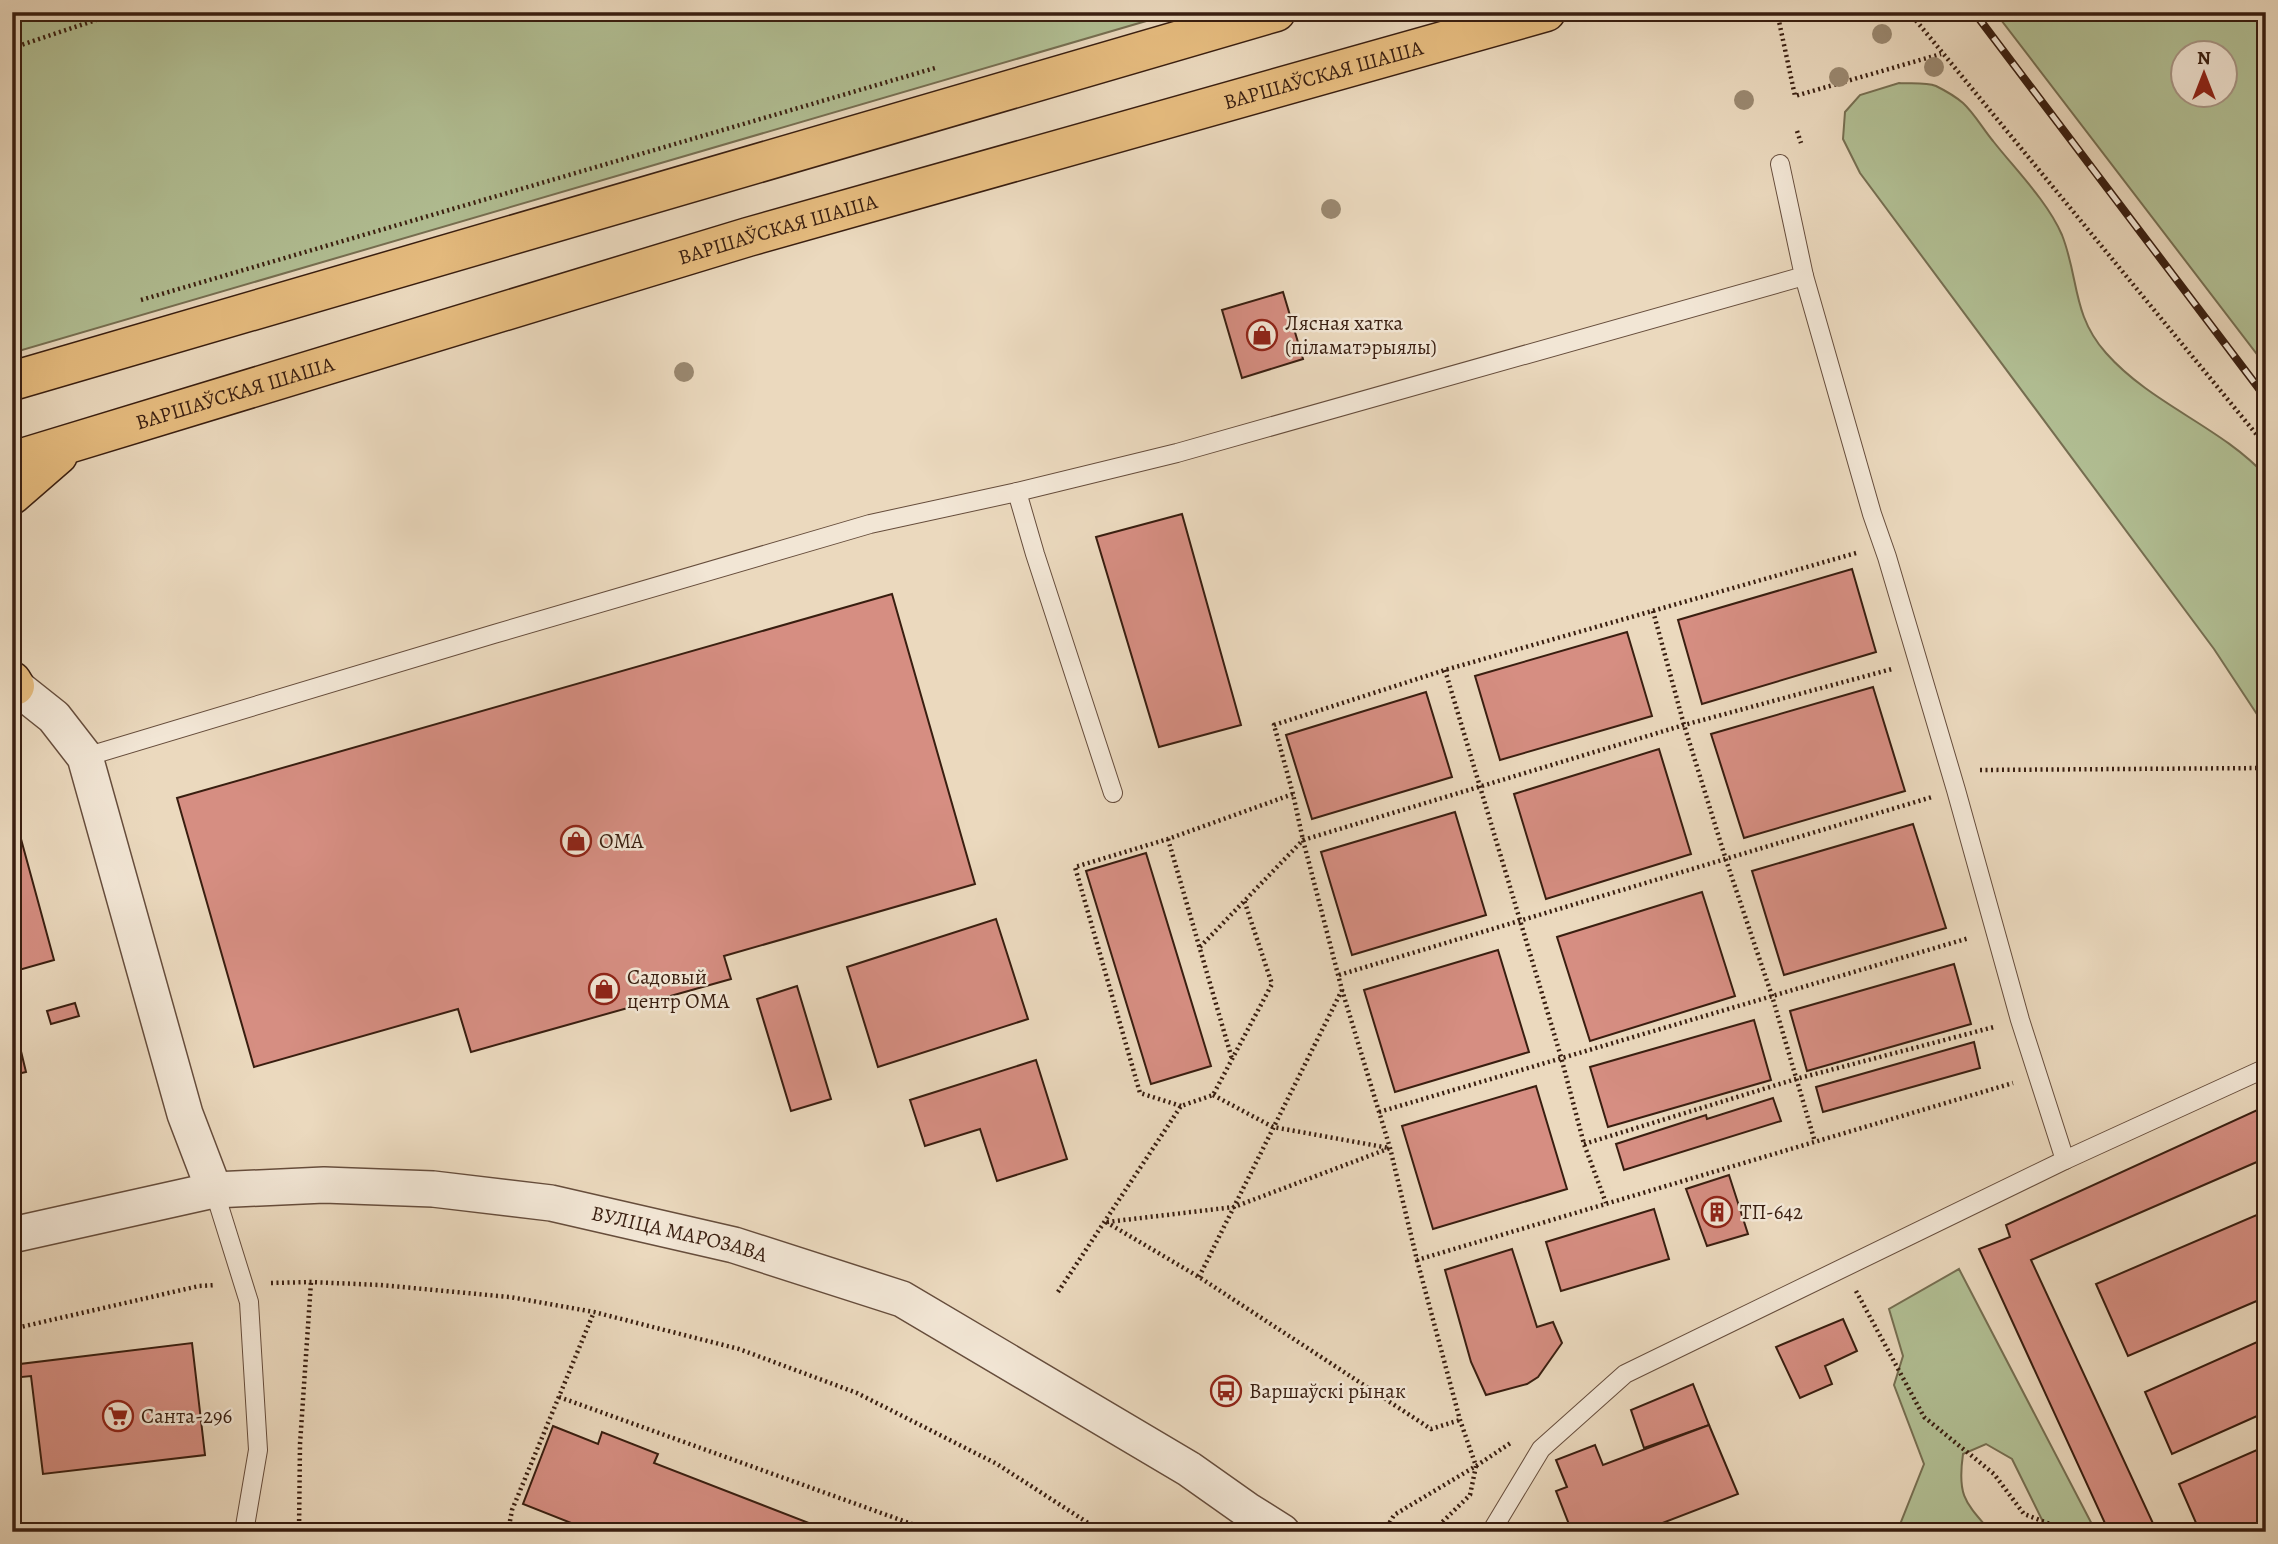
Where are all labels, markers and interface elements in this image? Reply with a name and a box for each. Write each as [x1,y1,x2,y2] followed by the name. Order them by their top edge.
[1220,33,1427,116] street label: ВАРШАЎСКАЯ ШАША
[2170,38,2240,108] north arrow
[2197,45,2211,71] text: N
[675,187,881,271] street label: ВАРШАЎСКАЯ ШАША
[1285,309,1437,361] place label: Лясная хатка (піламатэрыялы)
[1245,318,1279,352] shop icon: Лясная хатка (піламатэрыялы)
[132,350,338,437] street label: ВАРШАЎСКАЯ ШАША
[559,824,593,858] shop icon: ОМА
[599,827,644,855] place label: ОМА
[627,963,730,1015] place label: Садовый центр ОМА
[587,972,621,1006] shop icon: Садовый центр ОМА
[1700,1195,1734,1229] building icon: ТП-642
[1740,1198,1803,1226] place label: ТП-642
[589,1199,772,1269] street label: ВУЛІЦА МАРОЗАВА
[1209,1374,1243,1408] bus stop icon: Варшаўскі рынак
[1249,1377,1406,1405] place label: Варшаўскі рынак
[101,1399,135,1433] supermarket icon: Санта-296
[141,1402,233,1430] place label: Санта-296

